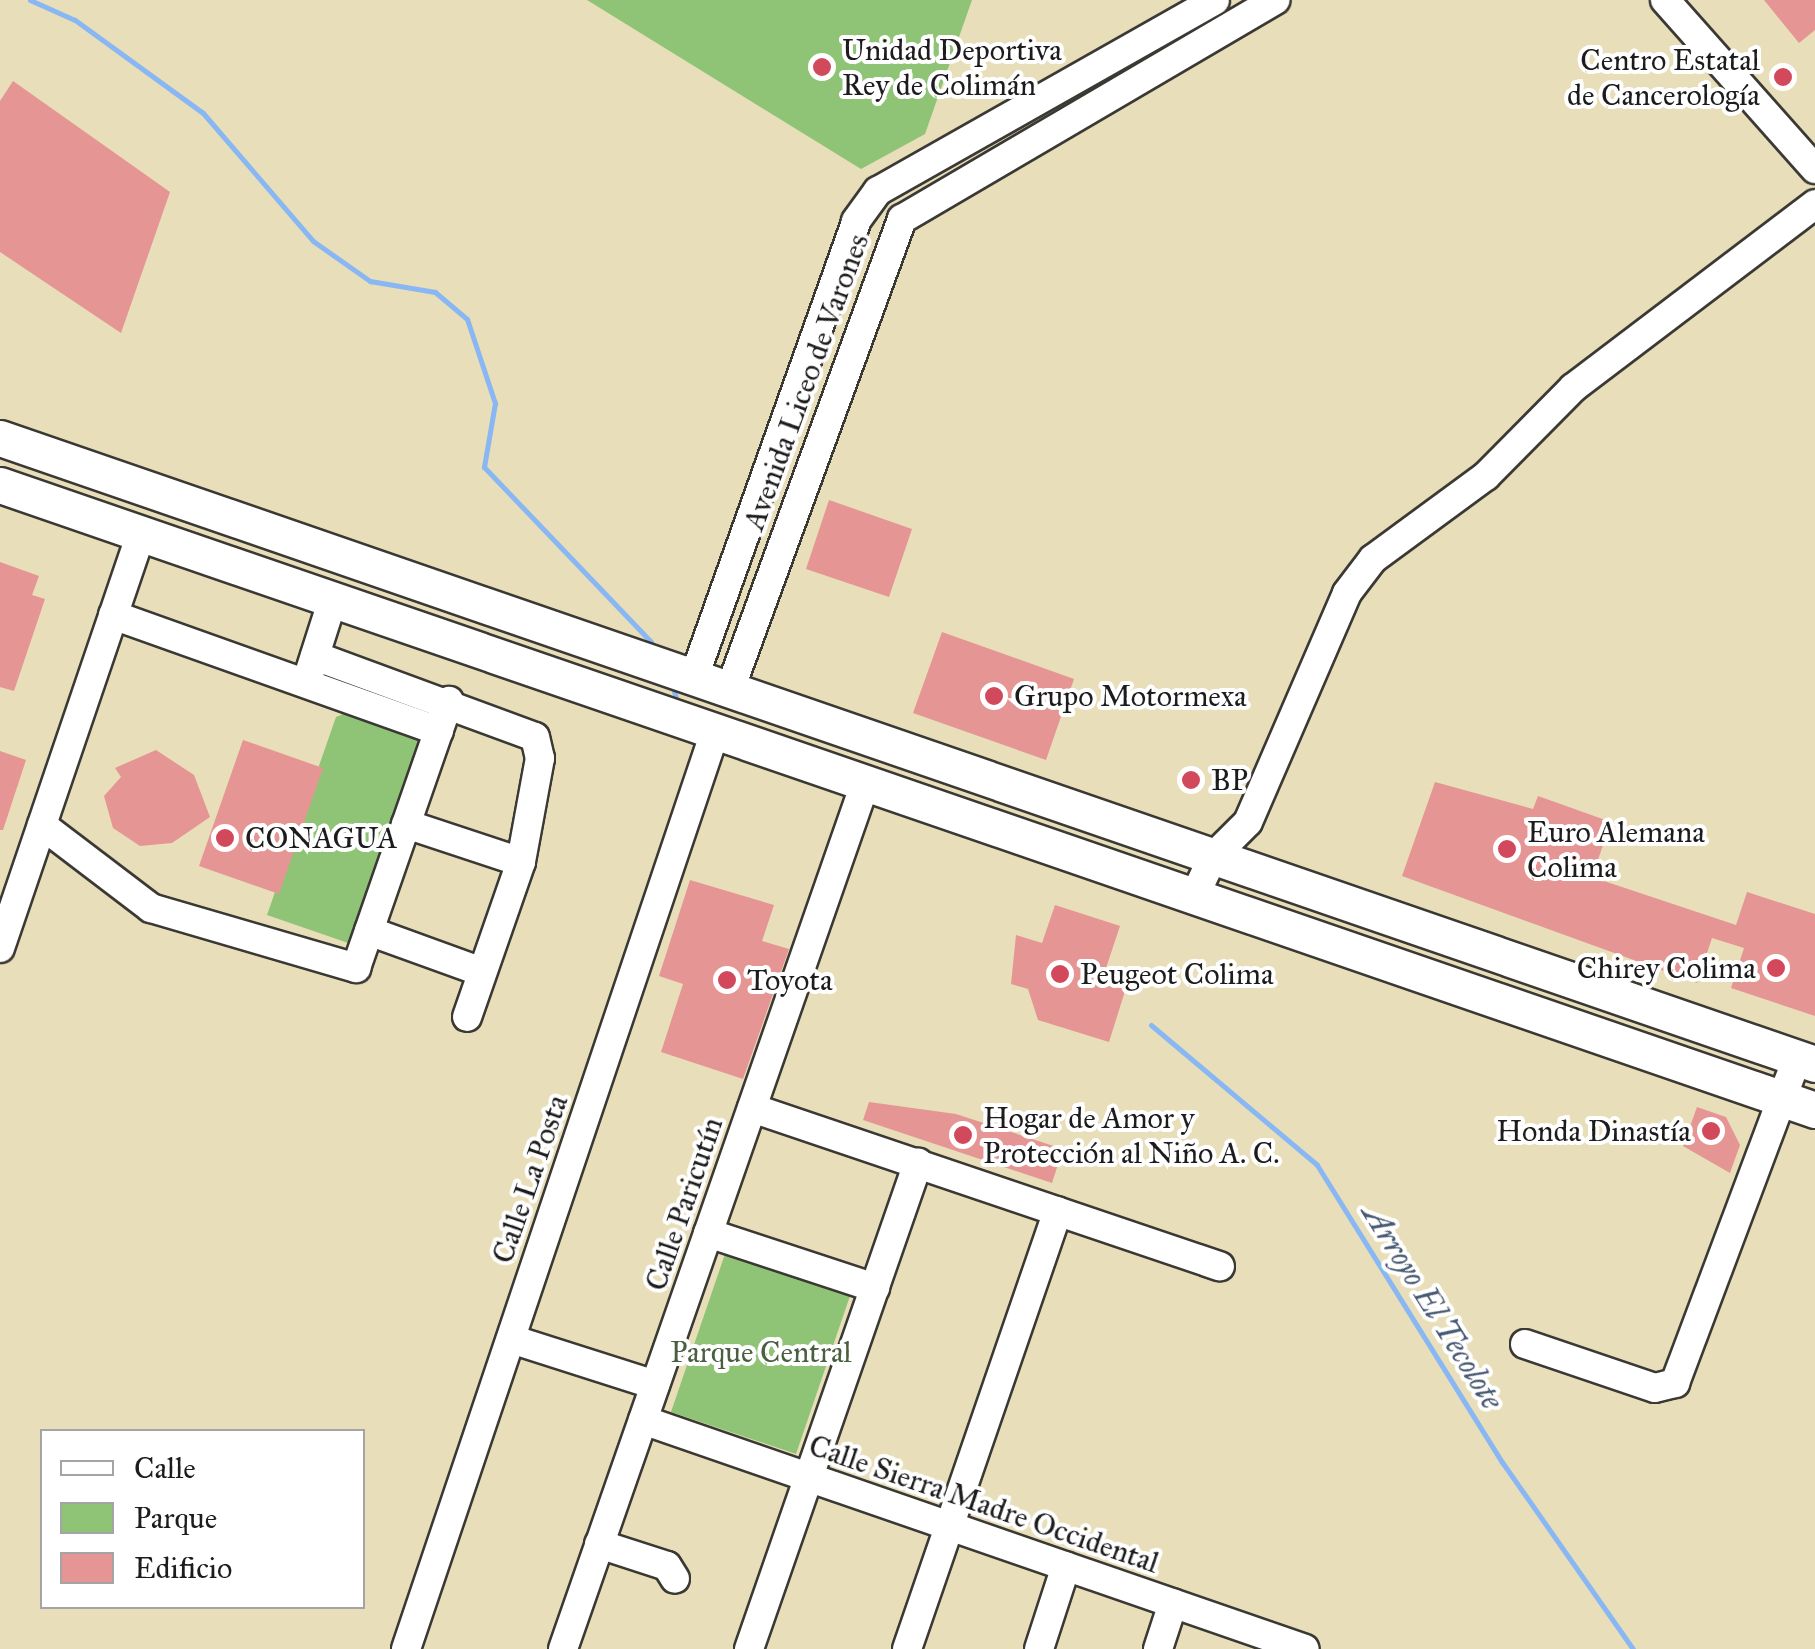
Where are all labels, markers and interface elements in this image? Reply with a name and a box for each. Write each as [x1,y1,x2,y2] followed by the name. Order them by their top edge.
[842,32,1062,102] place label: Unidad Deportiva Rey de Colimán
[1567,42,1760,112] place label: Centro Estatal de Cancerología
[811,56,833,78] marker: Unidad Deportiva Rey de Colimán
[1770,64,1796,90] marker: Centro Estatal de Cancerología
[736,229,876,535] street label: Avenida Liceo de Varones
[1014,678,1247,714] place label: Grupo Motormexa
[983,685,1005,707] marker: Grupo Motormexa
[1211,762,1248,798] place label: BP
[1180,769,1202,791] marker: BP
[1527,814,1705,884] place label: Euro Alemana Colima
[245,820,397,856] place label: CONAGUA
[214,827,236,849] marker: CONAGUA
[1496,838,1518,860] marker: Euro Alemana Colima
[1577,950,1756,986] place label: Chirey Colima
[1080,956,1274,992] place label: Peugeot Colima
[1765,957,1787,979] marker: Chirey Colima
[747,962,833,998] place label: Toyota
[1049,963,1071,985] marker: Peugeot Colima
[716,969,738,991] marker: Toyota
[484,1090,576,1268] street label: Calle La Posta
[983,1100,1279,1170] place label: Hogar de Amor y Protección al Niño A. C.
[638,1113,730,1295] street label: Calle Paricutín
[1496,1113,1691,1149] place label: Honda Dinastía
[1700,1120,1722,1142] marker: Honda Dinastía
[952,1124,974,1146] marker: Hogar de Amor y Protección al Niño A. C.
[1353,1197,1511,1417] water label: Arroyo El Tecolote
[670,1334,852,1370] park label: Parque Central
[804,1427,1164,1581] street label: Calle Sierra Madre Occidental
[40,1429,365,1609] legend
[134,1450,196,1486] text: Calle
[134,1500,217,1536] text: Parque
[134,1550,232,1586] text: Edificio

